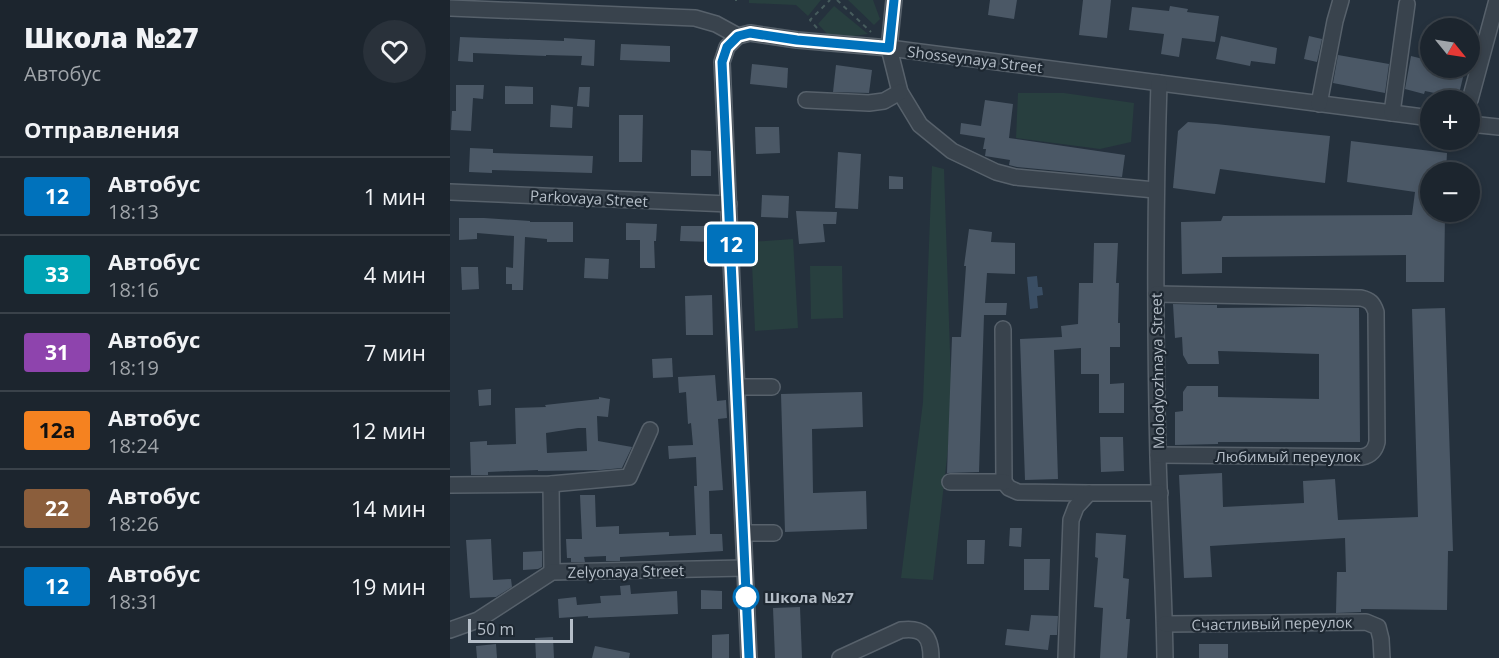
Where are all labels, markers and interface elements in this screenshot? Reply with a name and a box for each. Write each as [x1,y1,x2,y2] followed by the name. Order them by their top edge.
[24,18,199,56] text: Школа №27
[1420,18,1480,78] north arrow
[1420,18,1480,222] map controls
[363,20,426,83] button: heart
[906,41,1044,77] street label: Shosseynaya Street
[24,60,101,87] text: Автобус
[1420,90,1480,150] button: +
[24,114,180,144] text: Отправления
[1420,162,1480,222] button: −
[108,168,200,198] text: Автобус
[364,181,426,211] text: 1 мин
[45,182,69,210] text: 12
[530,185,648,211] street label: Parkovaya Street
[108,198,159,225] text: 18:13
[704,224,758,264] line badge: 12
[719,230,743,258] text: 12
[108,246,200,276] text: Автобус
[364,259,426,289] text: 4 мин
[45,260,69,288] text: 33
[108,276,159,303] text: 18:16
[1146,293,1168,449] street label: Molodyozhnaya Street
[108,324,200,354] text: Автобус
[364,337,426,367] text: 7 мин
[45,338,69,366] text: 31
[108,354,159,381] text: 18:19
[108,402,200,432] text: Автобус
[351,415,426,445] text: 12 мин
[39,416,75,444] text: 12а
[108,432,159,459] text: 18:24
[1215,446,1361,466] street label: Любимый переулок
[108,480,200,510] text: Автобус
[351,493,426,523] text: 14 мин
[45,494,69,522] text: 22
[108,510,159,537] text: 18:26
[108,558,200,588] text: Автобус
[568,560,684,582] street label: Zelyonaya Street
[351,571,426,601] text: 19 мин
[45,572,69,600] text: 12
[733,584,759,610] marker: Школа №27
[764,587,854,607] place label: Школа №27
[108,588,159,615] text: 18:31
[1191,612,1353,634] street label: Счастливый переулок
[468,616,573,644] scale bar
[477,618,514,640] text: 50 m

